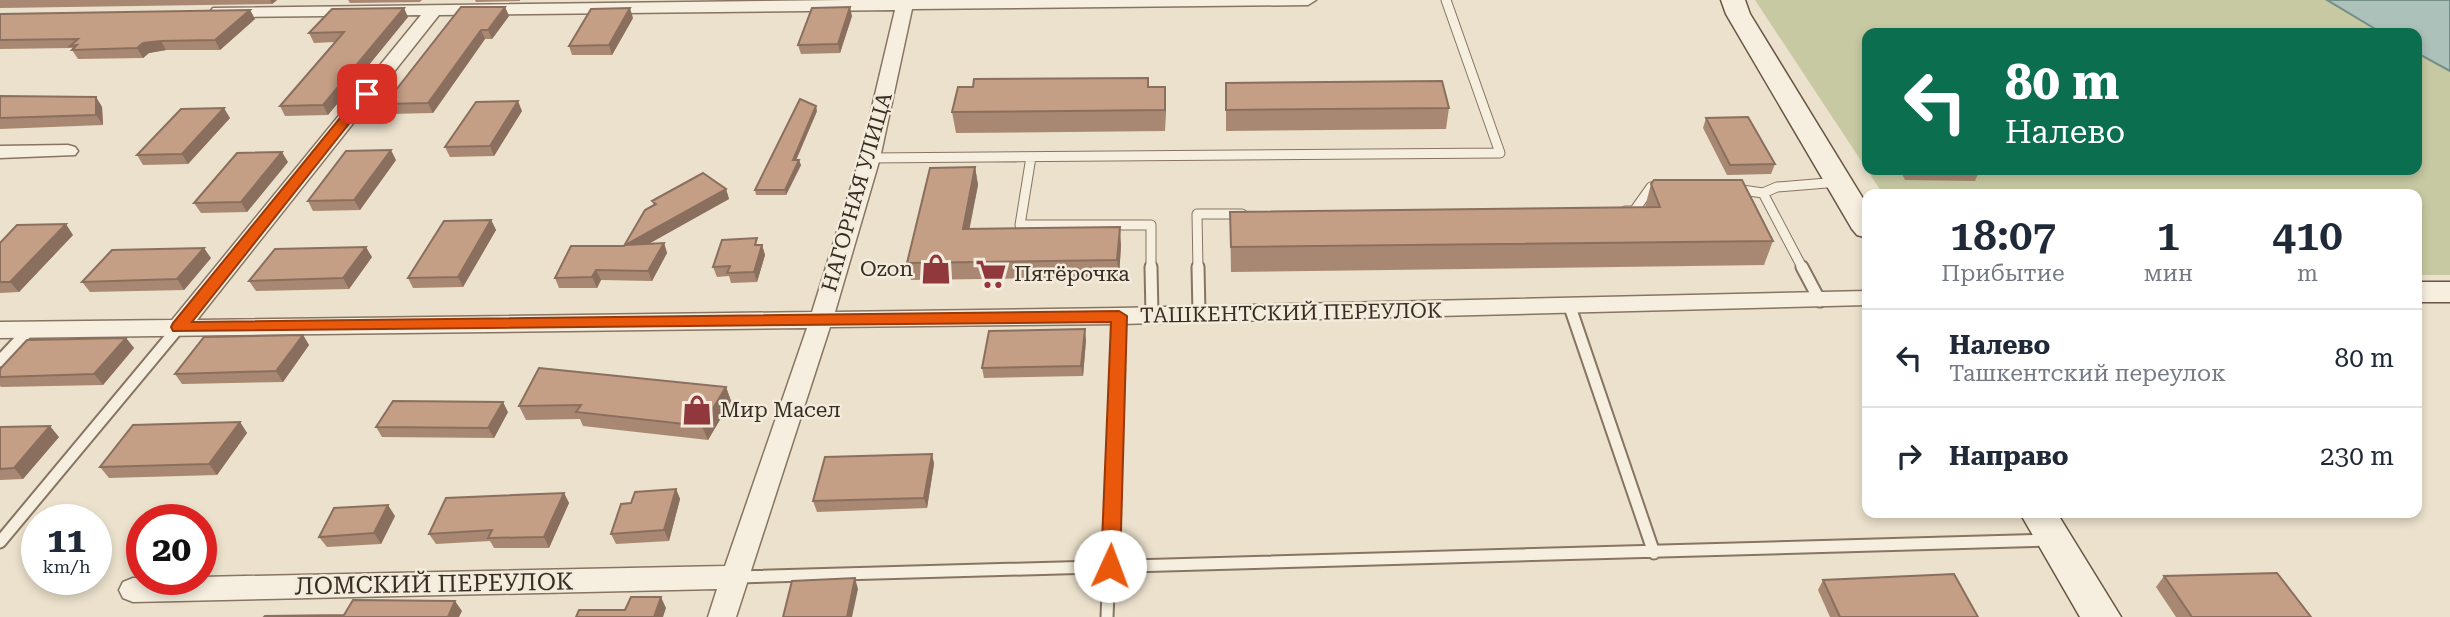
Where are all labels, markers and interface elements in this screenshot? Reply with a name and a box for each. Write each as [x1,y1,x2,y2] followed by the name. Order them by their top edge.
[2005,54,2120,111] text: 80 m
[1890,56,1981,147] icon: left
[337,64,397,124] pin
[348,75,386,113] icon: arrive
[817,89,897,294] street label: НАГОРНАЯ УЛИЦА
[2005,113,2125,151] text: Налево
[1950,211,2056,260] text: 18:07
[2157,211,2180,260] text: 1
[2272,211,2343,260] text: 410
[919,252,953,286] shop icon: Ozon
[860,257,913,281] place label: Ozon
[974,257,1008,291] supermarket icon: Пятёрочка
[1941,260,2065,287] text: Прибытие
[2144,260,2193,287] text: мин
[2297,260,2318,287] text: m
[1014,262,1130,286] place label: Пятёрочка
[1140,298,1442,328] street label: ТАШКЕНТСКИЙ ПЕРЕУЛОК
[1949,330,2050,360] text: Налево
[1890,339,1928,377] icon: left
[2335,343,2394,373] text: 80 m
[1949,360,2226,387] text: Ташкентский переулок
[680,393,714,427] shop icon: Мир Масел
[720,398,841,422] place label: Мир Масел
[1890,437,1928,475] icon: right
[1949,441,2069,471] text: Направо
[2320,441,2394,471] text: 230 m
[126,504,217,595] speed limit sign: 20
[47,520,86,561] text: 11
[1073,529,1147,603] position arrow
[42,556,91,577] text: km/h
[294,567,574,600] street label: ЛОМСКИЙ ПЕРЕУЛОК

